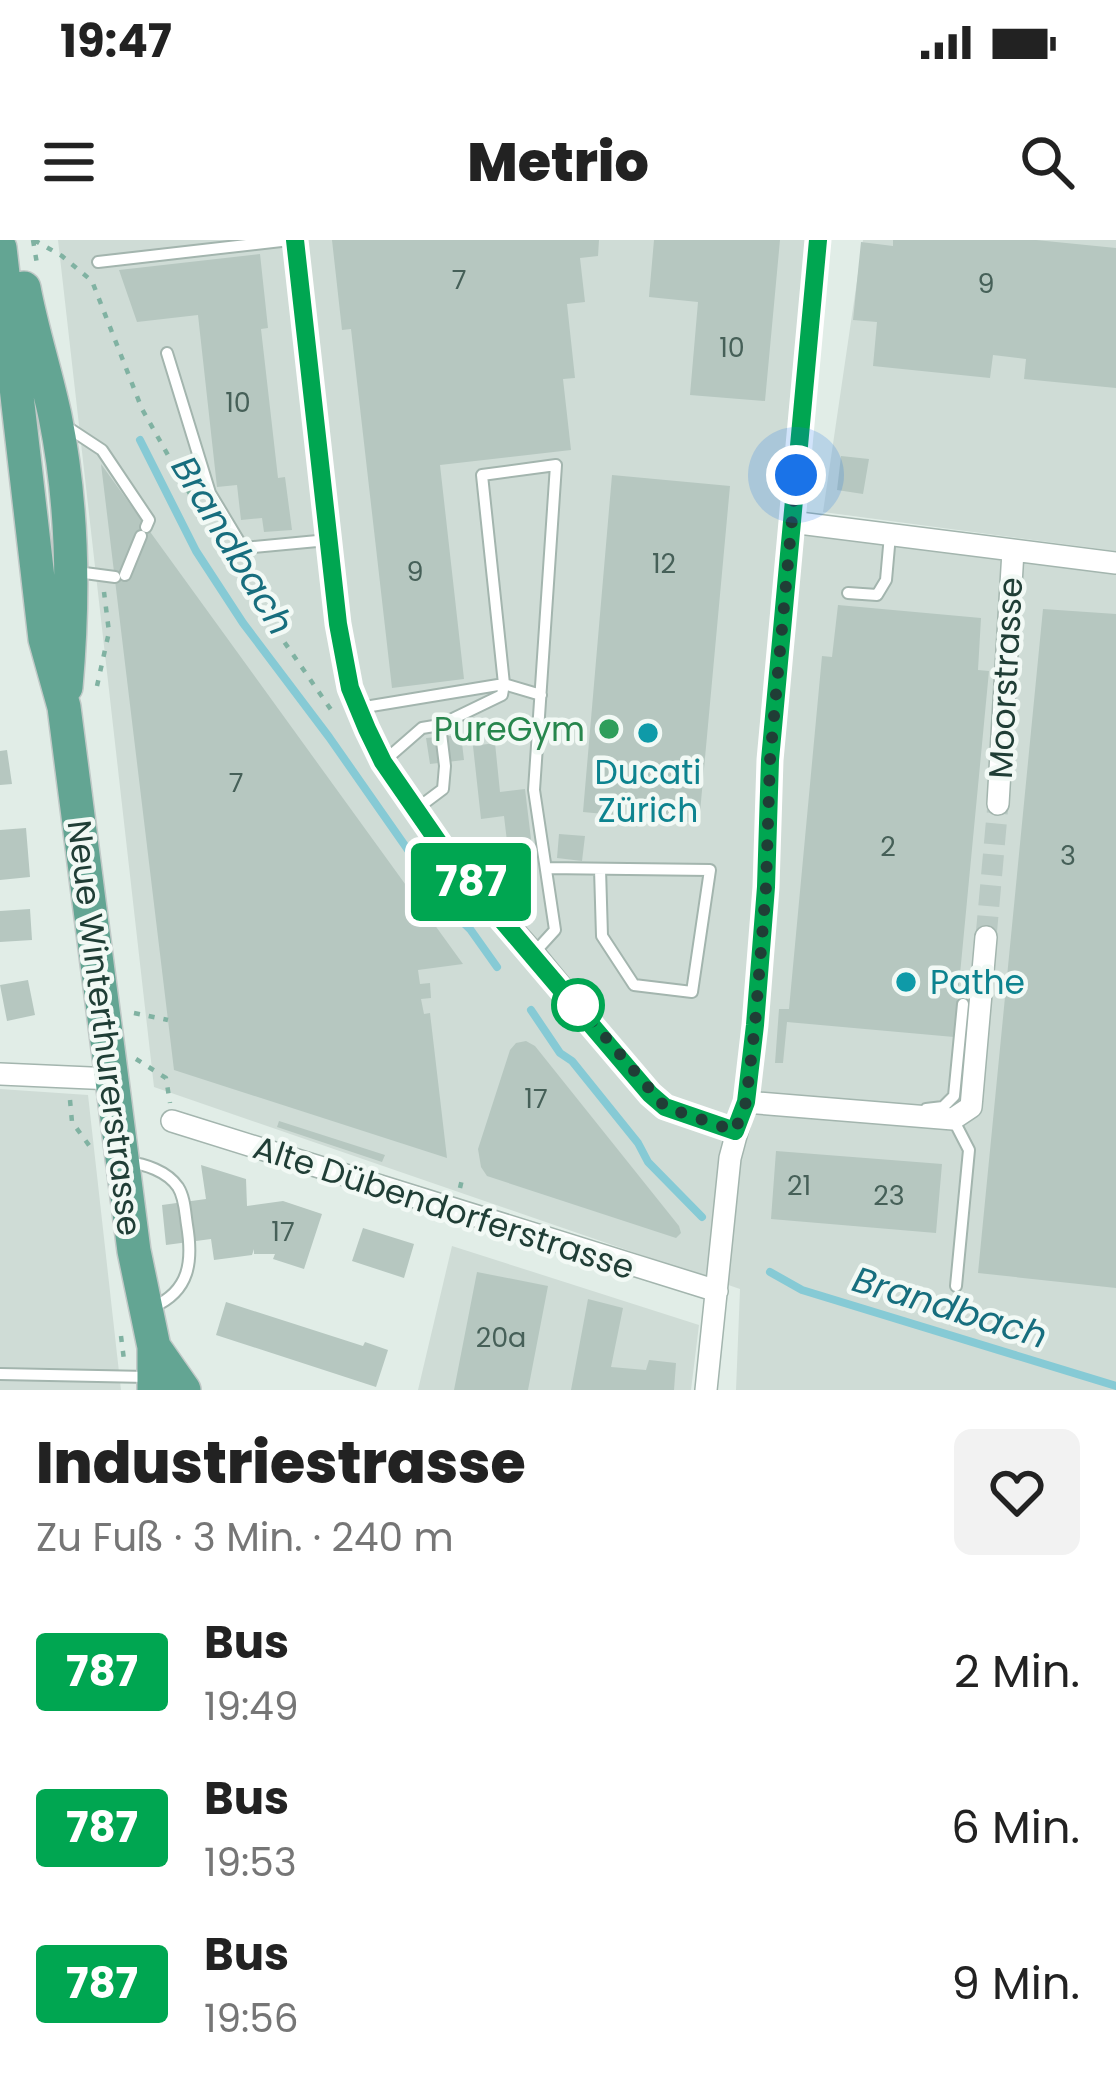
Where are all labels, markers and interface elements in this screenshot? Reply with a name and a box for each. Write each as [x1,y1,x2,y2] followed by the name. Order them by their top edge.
[60,10,172,73] text: 19:47
[467,124,649,200] text: Metrio
[36,129,102,195] icon: menu
[1014,129,1080,195] icon: search
[452,261,466,298] house number: 7
[977,265,995,302] house number: 9
[719,329,745,366] house number: 10
[225,384,251,421] house number: 10
[766,445,826,505] your location
[159,446,306,644] water label: Brandbach
[652,545,676,582] house number: 12
[406,553,424,590] house number: 9
[977,576,1034,780] street label: Moorstrasse
[434,706,585,753] place label: PureGym
[596,716,622,742] marker: PureGym
[635,720,661,746] marker: Ducati Zürich
[595,749,701,834] place label: Ducati Zürich
[229,764,243,801] house number: 7
[56,818,153,1239] street label: Neue Winterthurerstrasse
[880,828,896,865] house number: 2
[1060,837,1076,874] house number: 3
[402,843,540,921] line badge: 787
[435,852,507,911] text: 787
[930,959,1025,1006] place label: Pathe
[893,969,919,995] marker: Pathe
[553,980,603,1030] unlabelled marker
[524,1080,548,1117] house number: 17
[247,1124,640,1291] street label: Alte Dübendorferstrasse
[787,1167,811,1204] house number: 21
[873,1177,905,1214] house number: 23
[271,1213,295,1250] house number: 17
[846,1254,1053,1361] water label: Brandbach
[476,1319,526,1356] house number: 20a
[36,1423,526,1503] text: Industriestrasse
[954,1429,1080,1555] button: heart
[36,1510,454,1565] text: Zu Fuß · 3 Min. · 240 m
[204,1611,289,1674] text: Bus
[954,1640,1080,1703] text: 2 Min.
[66,1642,138,1701] text: 787
[204,1679,298,1734] text: 19:49
[204,1767,289,1830] text: Bus
[951,1796,1080,1859] text: 6 Min.
[66,1798,138,1857] text: 787
[204,1835,297,1890] text: 19:53
[204,1923,289,1986] text: Bus
[952,1952,1080,2015] text: 9 Min.
[66,1954,138,2013] text: 787
[204,1991,299,2046] text: 19:56

